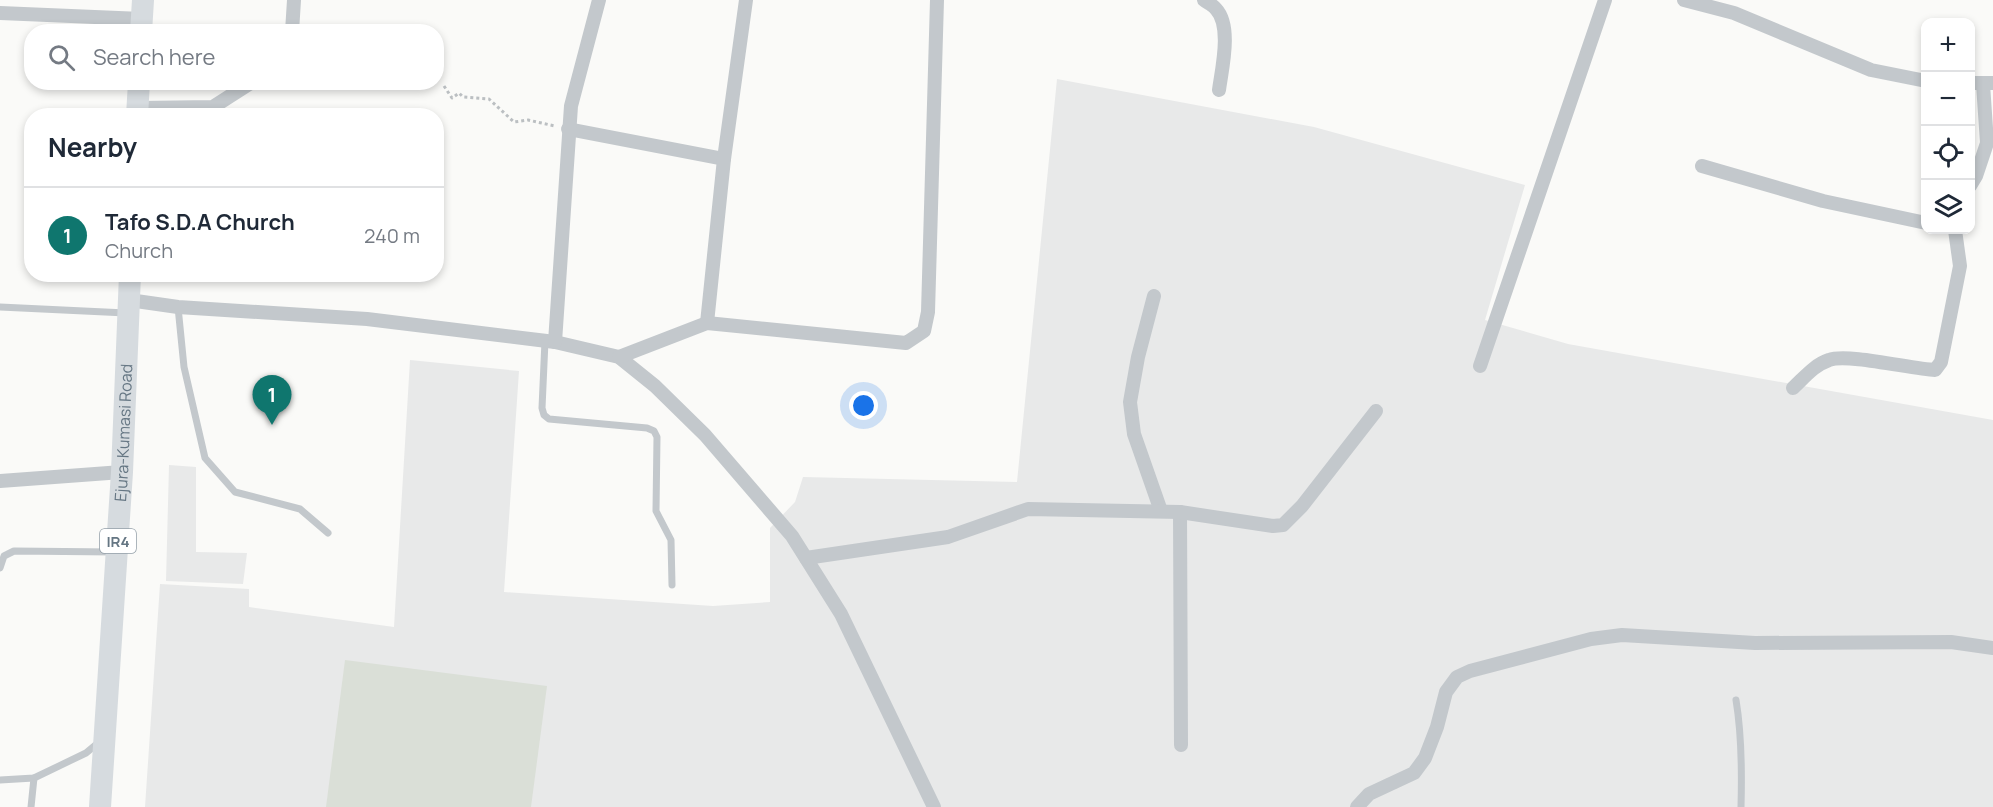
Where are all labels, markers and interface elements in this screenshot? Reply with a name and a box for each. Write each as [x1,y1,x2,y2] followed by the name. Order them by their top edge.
[1921,18,1975,234] map controls
[1921,18,1975,72] button: +
[24,24,444,90] search box
[45,41,78,74] icon: search
[93,42,215,72] text: Search here
[1921,72,1975,126] button: −
[1921,126,1975,180] button: locate
[48,129,137,165] text: Nearby
[1921,180,1975,234] button: layers
[105,207,295,237] text: Tafo S.D.A Church
[63,222,72,249] text: 1
[364,222,420,249] text: 240 m
[105,237,173,264] text: Church
[109,363,137,502] street label: Ejura-Kumasi Road
[252,376,292,425] pin: 1
[849,391,878,420] your location
[100,529,136,553] road number: IR4

